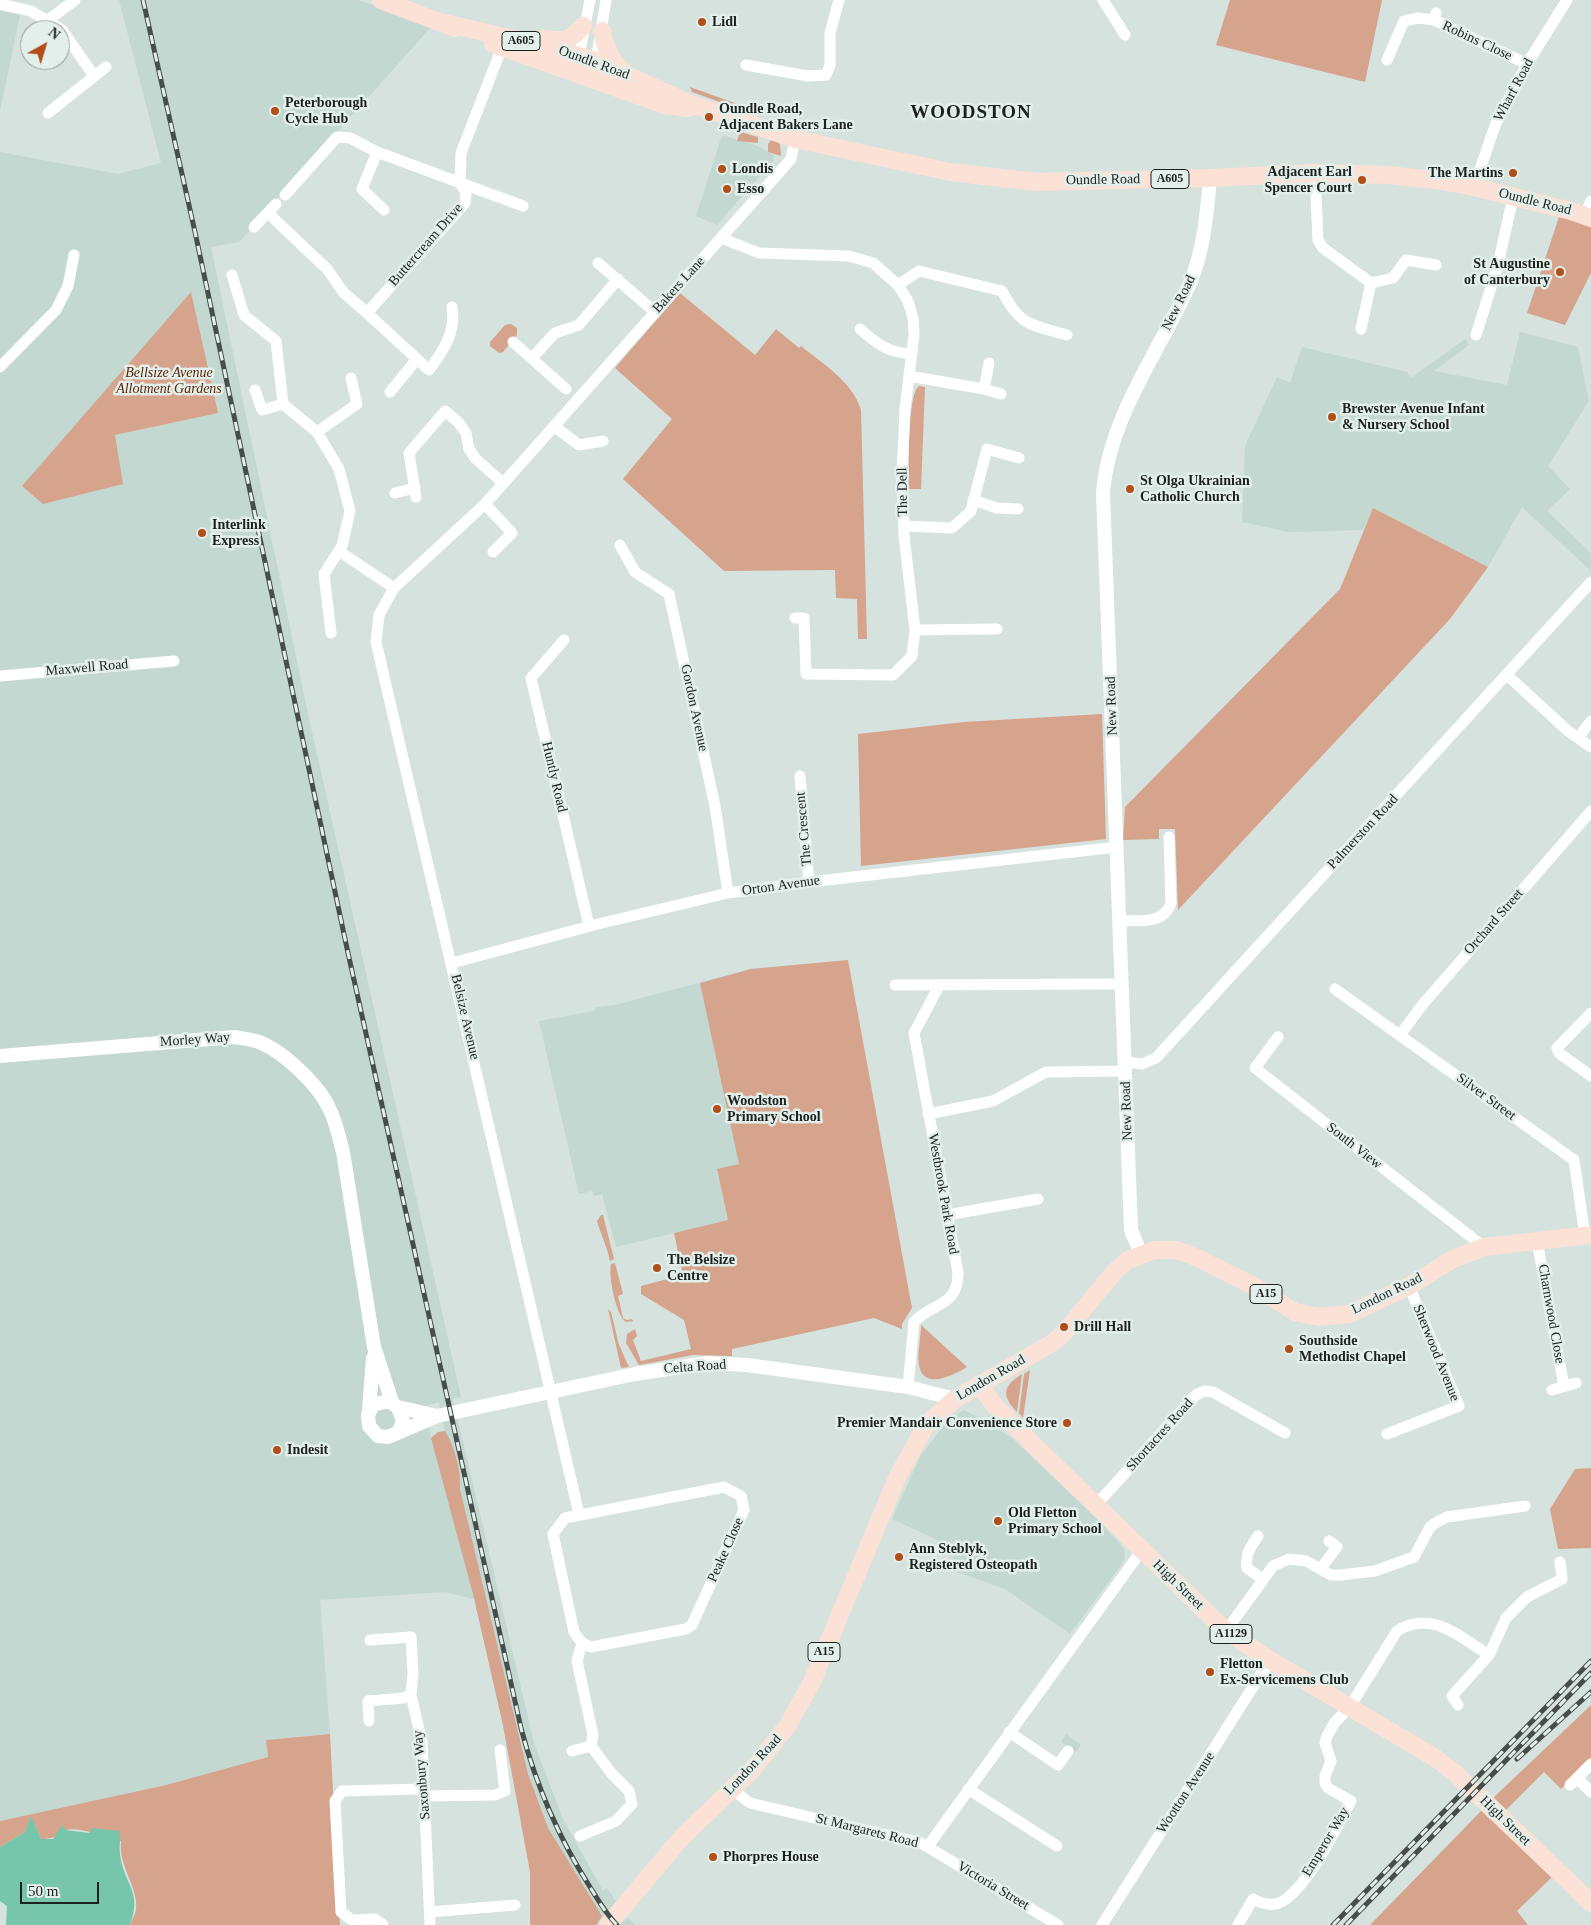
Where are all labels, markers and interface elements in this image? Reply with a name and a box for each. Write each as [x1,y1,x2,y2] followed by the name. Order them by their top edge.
[712,14,737,30] place label: Lidl
[696,16,708,28] marker: Lidl
[1439,18,1515,64] street label: Robins Close
[20,20,70,70] north arrow
[45,25,63,43] text: N
[502,31,540,50] road number: A605
[556,42,632,84] street label: Oundle Road
[1490,56,1538,124] street label: Wharf Road
[285,95,367,128] place label: Peterborough Cycle Hub
[719,101,853,134] place label: Oundle Road, Adjacent Bakers Lane
[909,102,1033,124] district label: WOODSTON
[269,105,281,117] marker: Peterborough Cycle Hub
[703,111,715,123] marker: Oundle Road, Adjacent Bakers Lane
[732,161,773,177] place label: Londis
[716,163,728,175] marker: Londis
[1265,164,1352,196] place label: Adjacent Earl Spencer Court
[1428,165,1503,181] place label: The Martins
[1507,167,1519,179] marker: The Martins
[1151,170,1189,188] road number: A605
[1066,171,1140,189] street label: Oundle Road
[1356,174,1368,186] marker: Adjacent Earl Spencer Court
[737,181,764,197] place label: Esso
[721,183,733,195] marker: Esso
[1497,185,1573,219] street label: Oundle Road
[385,200,467,290] street label: Buttercream Drive
[649,253,709,317] street label: Bakers Lane
[1464,256,1550,288] place label: St Augustine of Canterbury
[1554,266,1566,278] marker: St Augustine of Canterbury
[1158,273,1200,333] street label: New Road
[116,365,222,398] park label: Bellsize Avenue Allotment Gardens
[1342,401,1485,434] place label: Brewster Avenue Infant & Nursery School
[1326,411,1338,423] marker: Brewster Avenue Infant & Nursery School
[894,467,912,517] street label: The Dell
[1140,473,1250,506] place label: St Olga Ukrainian Catholic Church
[1124,483,1136,495] marker: St Olga Ukrainian Catholic Church
[212,517,266,550] place label: Interlink Express
[196,527,208,539] marker: Interlink Express
[45,656,129,680] street label: Maxwell Road
[677,663,711,753] street label: Gordon Avenue
[1103,676,1121,736] street label: New Road
[538,740,570,814] street label: Huntly Road
[792,791,816,867] street label: The Crescent
[1324,791,1402,873] street label: Palmerston Road
[741,872,821,900] street label: Orton Avenue
[1461,886,1527,958] street label: Orchard Street
[447,973,483,1061] street label: Belsize Avenue
[159,1029,231,1051] street label: Morley Way
[1453,1070,1519,1124] street label: Silver Street
[1118,1081,1136,1141] street label: New Road
[727,1093,821,1126] place label: Woodston Primary School
[711,1103,723,1115] marker: Woodston Primary School
[1323,1119,1385,1173] street label: South View
[924,1132,962,1256] street label: Westbrook Park Road
[667,1252,735,1284] place label: The Belsize Centre
[651,1262,663,1274] marker: The Belsize Centre
[1534,1263,1568,1365] street label: Charnwood Close
[1349,1270,1425,1318] street label: London Road
[1250,1285,1282,1304] road number: A15
[1409,1302,1463,1404] street label: Sherwood Avenue
[1074,1319,1131,1335] place label: Drill Hall
[1058,1321,1070,1333] marker: Drill Hall
[1299,1333,1406,1365] place label: Southside Methodist Chapel
[1283,1343,1295,1355] marker: Southside Methodist Chapel
[954,1352,1028,1404] street label: London Road
[663,1356,727,1378] street label: Celta Road
[1123,1395,1197,1475] street label: Shortacres Road
[837,1415,1057,1431] place label: Premier Mandair Convenience Store
[1061,1417,1073,1429] marker: Premier Mandair Convenience Store
[287,1442,328,1458] place label: Indesit
[271,1444,283,1456] marker: Indesit
[1008,1505,1102,1538] place label: Old Fletton Primary School
[704,1515,748,1585] street label: Peake Close
[992,1515,1004,1527] marker: Old Fletton Primary School
[909,1541,1037,1574] place label: Ann Steblyk, Registered Osteopath
[893,1551,905,1563] marker: Ann Steblyk, Registered Osteopath
[1149,1557,1207,1613] street label: High Street
[1210,1625,1252,1644] road number: A1129
[808,1642,840,1661] road number: A15
[1220,1656,1349,1688] place label: Fletton Ex-Servicemens Club
[1204,1666,1216,1678] marker: Fletton Ex-Servicemens Club
[410,1730,434,1820] street label: Saxonbury Way
[721,1731,785,1799] street label: London Road
[1153,1749,1219,1837] street label: Wootton Avenue
[1476,1793,1534,1849] street label: High Street
[1299,1804,1353,1880] street label: Emperor Way
[814,1810,920,1852] street label: St Margarets Road
[723,1849,819,1865] place label: Phorpres House
[707,1851,719,1863] marker: Phorpres House
[954,1858,1032,1914] street label: Victoria Street
[22,1872,101,1904] scale bar
[28,1883,58,1899] text: 50 m

